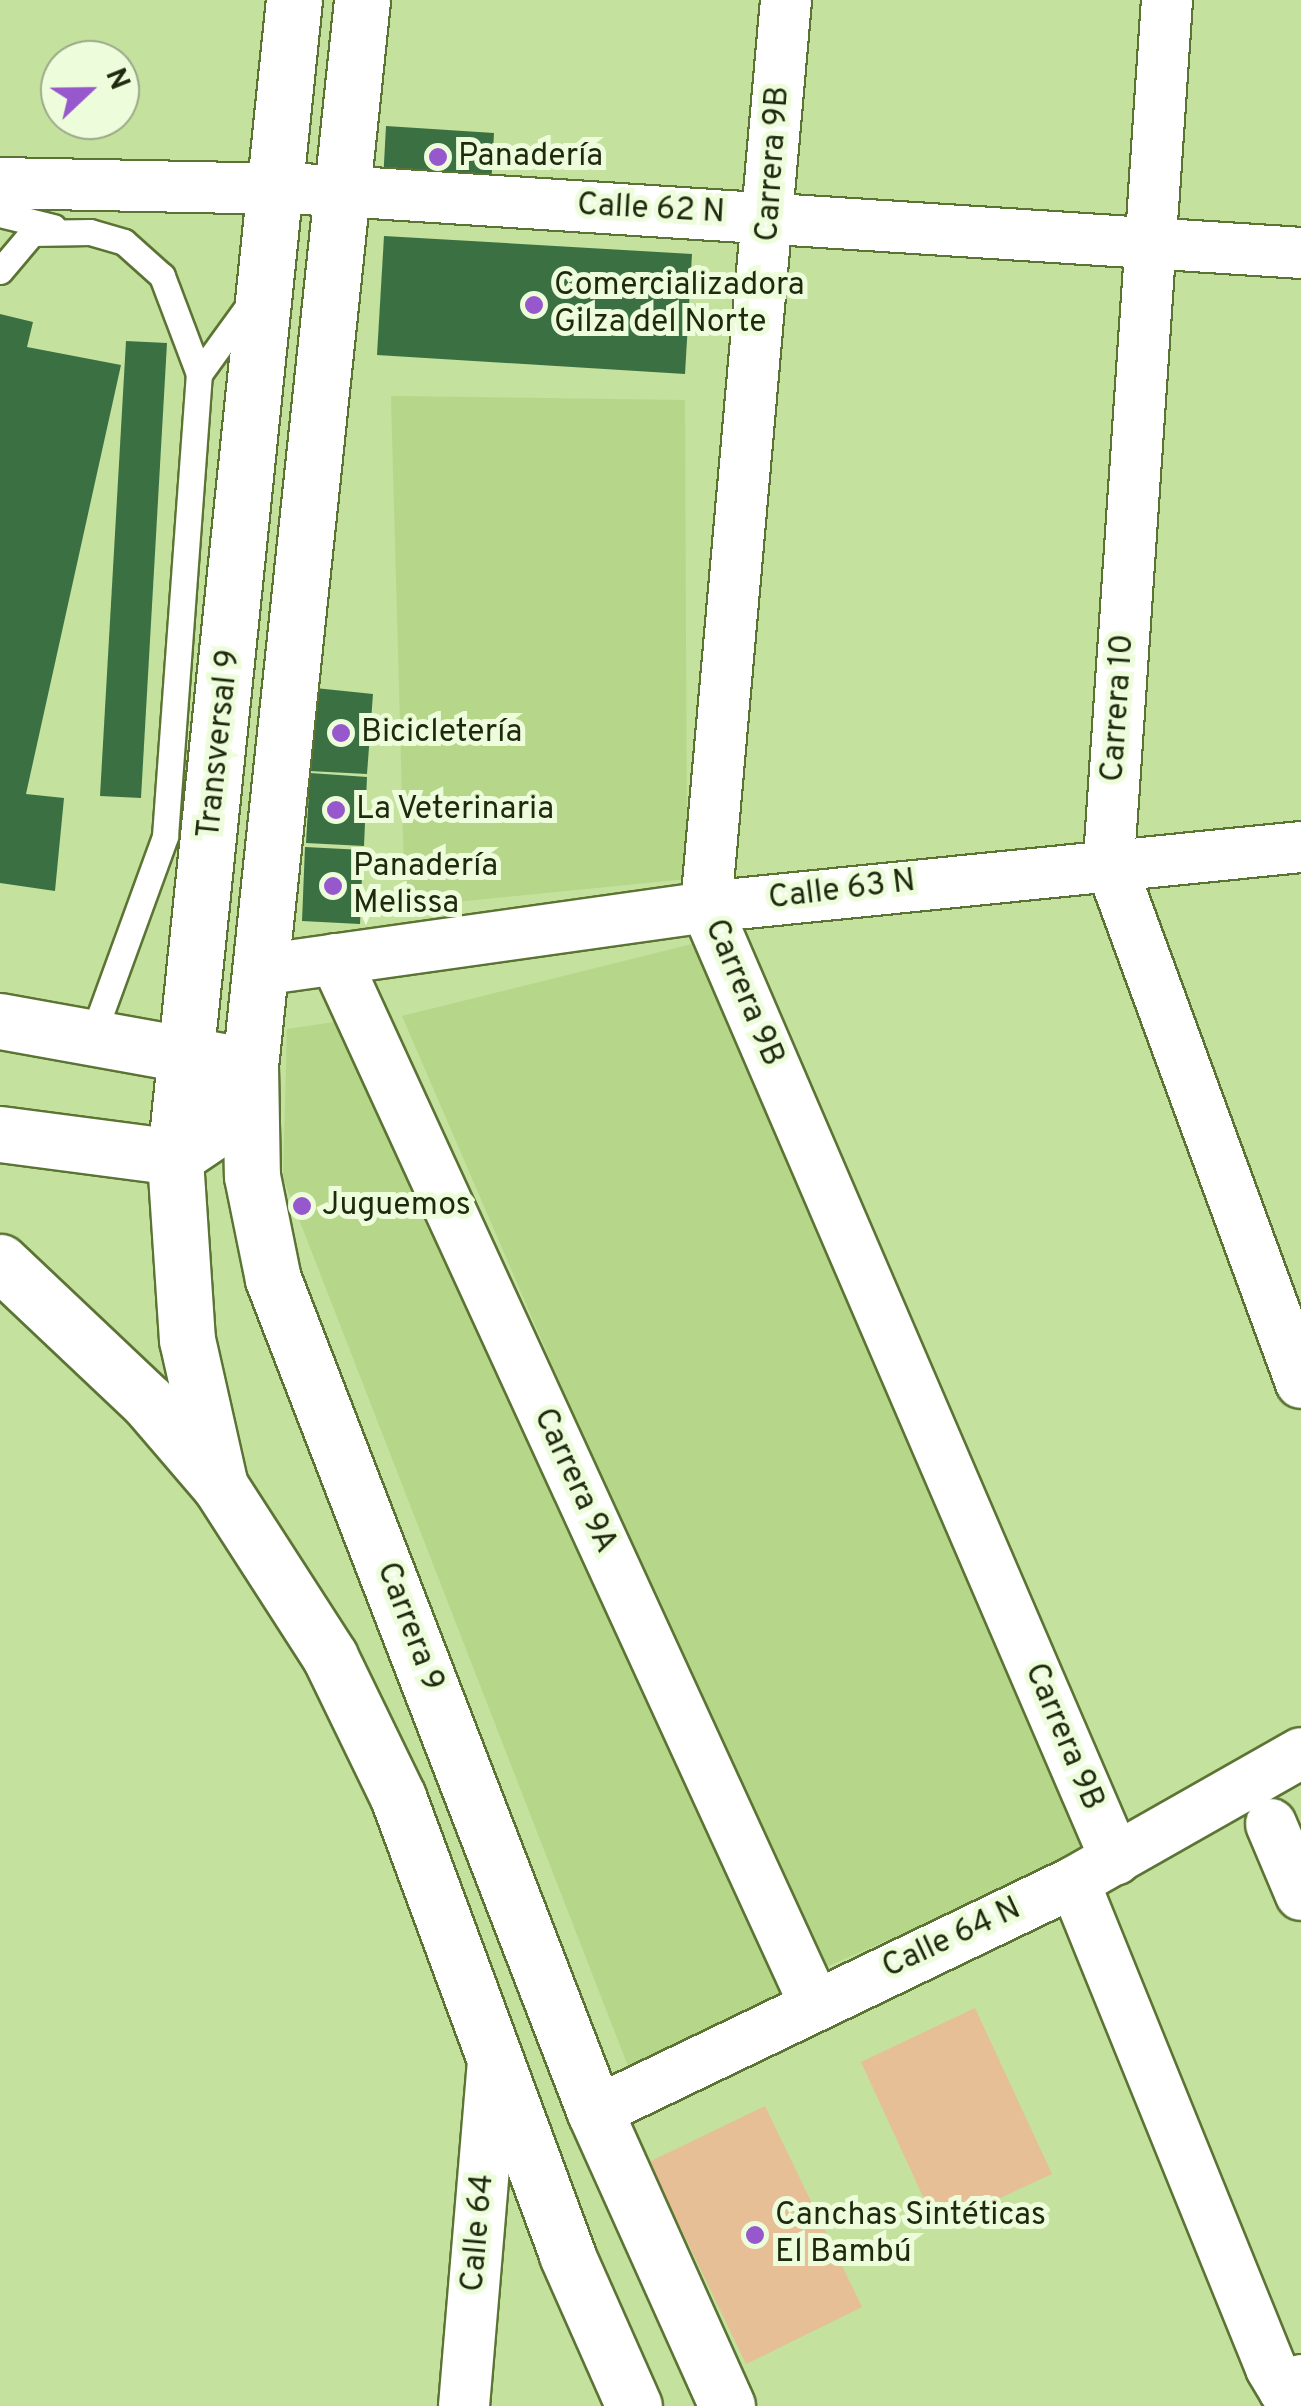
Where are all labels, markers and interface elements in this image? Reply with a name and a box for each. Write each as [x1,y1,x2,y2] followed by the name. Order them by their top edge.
[40,40,140,140] north arrow
[96,63,136,96] text: N
[749,85,799,243] street label: Carrera 9B
[458,138,603,176] place label: Panadería
[427,146,449,168] marker: Panadería
[576,187,726,233] street label: Calle 62 N
[554,268,805,343] place label: Comercializadora Gilza del Norte
[523,294,545,316] marker: Comercializadora Gilza del Norte
[1095,633,1143,783] street label: Carrera 10
[191,648,249,840] street label: Transversal 9
[361,714,522,752] place label: Bicicletería
[330,722,352,744] marker: Bicicletería
[356,791,555,829] place label: La Veterinaria
[325,799,347,821] marker: La Veterinaria
[353,849,498,924] place label: Panadería Melissa
[766,863,918,919] street label: Calle 63 N
[322,875,344,897] marker: Panadería Melissa
[695,914,791,1072] street label: Carrera 9B
[322,1187,471,1225] place label: Juguemos
[291,1195,313,1217] marker: Juguemos
[524,1403,624,1559] street label: Carrera 9A
[367,1557,451,1697] street label: Carrera 9
[1015,1658,1111,1816] street label: Carrera 9B
[877,1890,1027,1988] street label: Calle 64 N
[455,2173,503,2293] street label: Calle 64
[775,2198,1046,2273] place label: Canchas Sintéticas El Bambú
[744,2224,766,2246] marker: Canchas Sintéticas El Bambú

